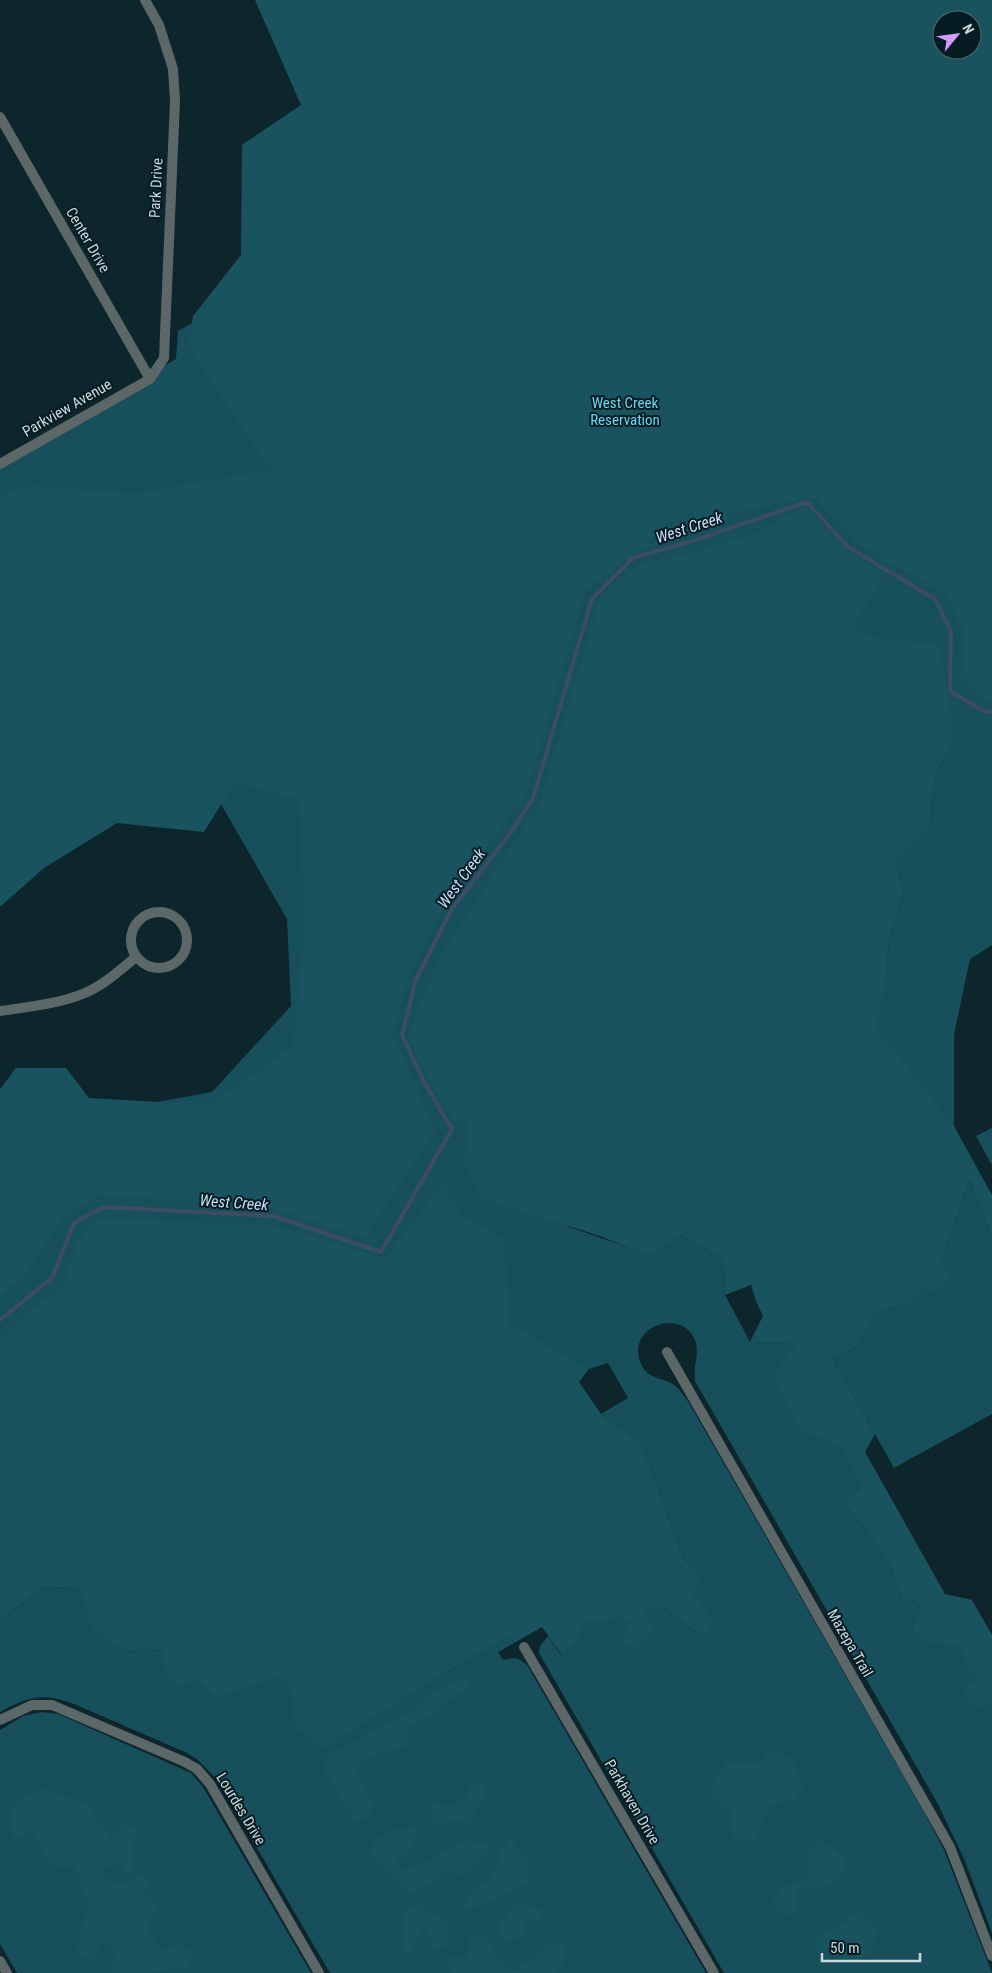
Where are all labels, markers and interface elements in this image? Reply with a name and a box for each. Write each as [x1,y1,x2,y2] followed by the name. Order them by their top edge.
[932,10,982,60] north arrow
[959,21,977,36] text: N
[145,158,167,218] street label: Park Drive
[62,204,114,276] street label: Center Drive
[19,375,115,441] street label: Parkview Avenue
[590,394,660,429] park label: West Creek Reservation
[653,507,726,547] water label: West Creek
[433,844,490,912] water label: West Creek
[199,1191,270,1214] water label: West Creek
[823,1606,877,1680] street label: Mazepa Trail
[600,1756,664,1848] street label: Parkhaven Drive
[212,1770,270,1848] street label: Lourdes Drive
[822,1930,920,1962] scale bar
[830,1939,860,1957] text: 50 m

